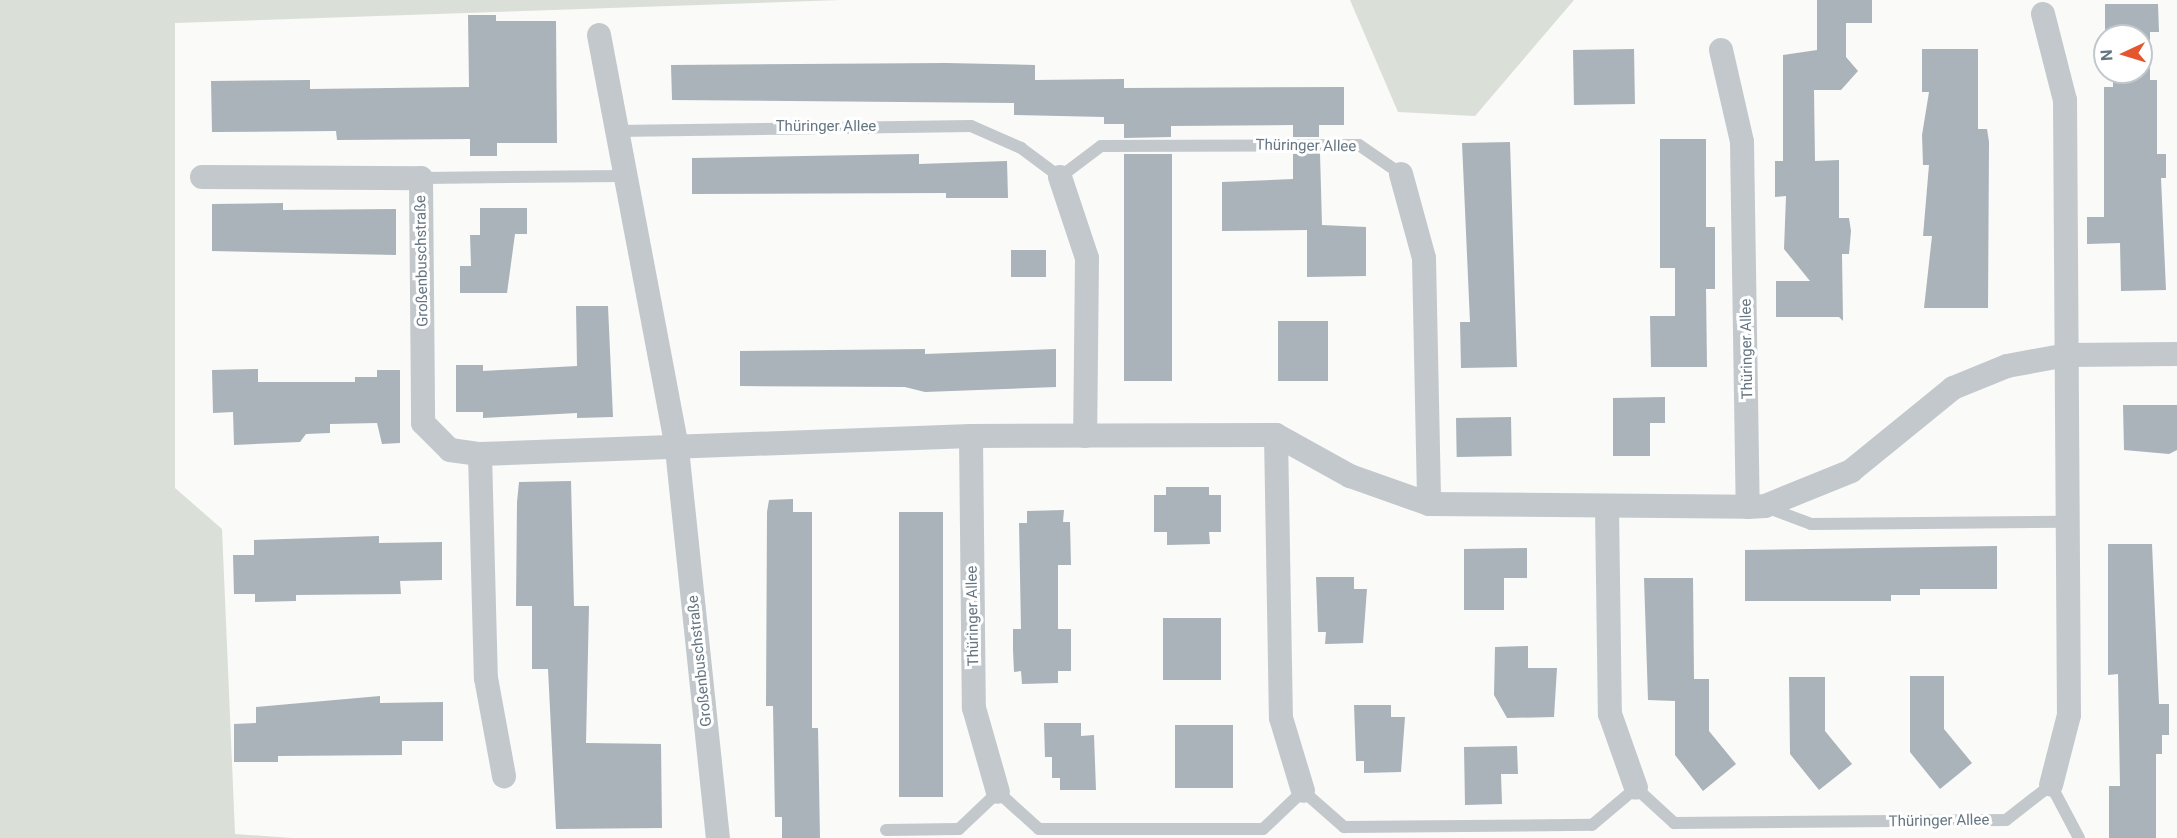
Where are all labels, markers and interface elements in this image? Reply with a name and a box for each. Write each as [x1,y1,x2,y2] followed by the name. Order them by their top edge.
[2093,24,2153,84] north arrow
[2097,49,2116,61] text: N
[776,118,876,136] street label: Thüringer Allee
[1256,136,1356,156] street label: Thüringer Allee
[412,195,432,327] street label: Großenbuschstraße
[1737,299,1757,399] street label: Thüringer Allee
[963,566,983,666] street label: Thüringer Allee
[684,594,716,728] street label: Großenbuschstraße
[1889,811,1989,831] street label: Thüringer Allee

